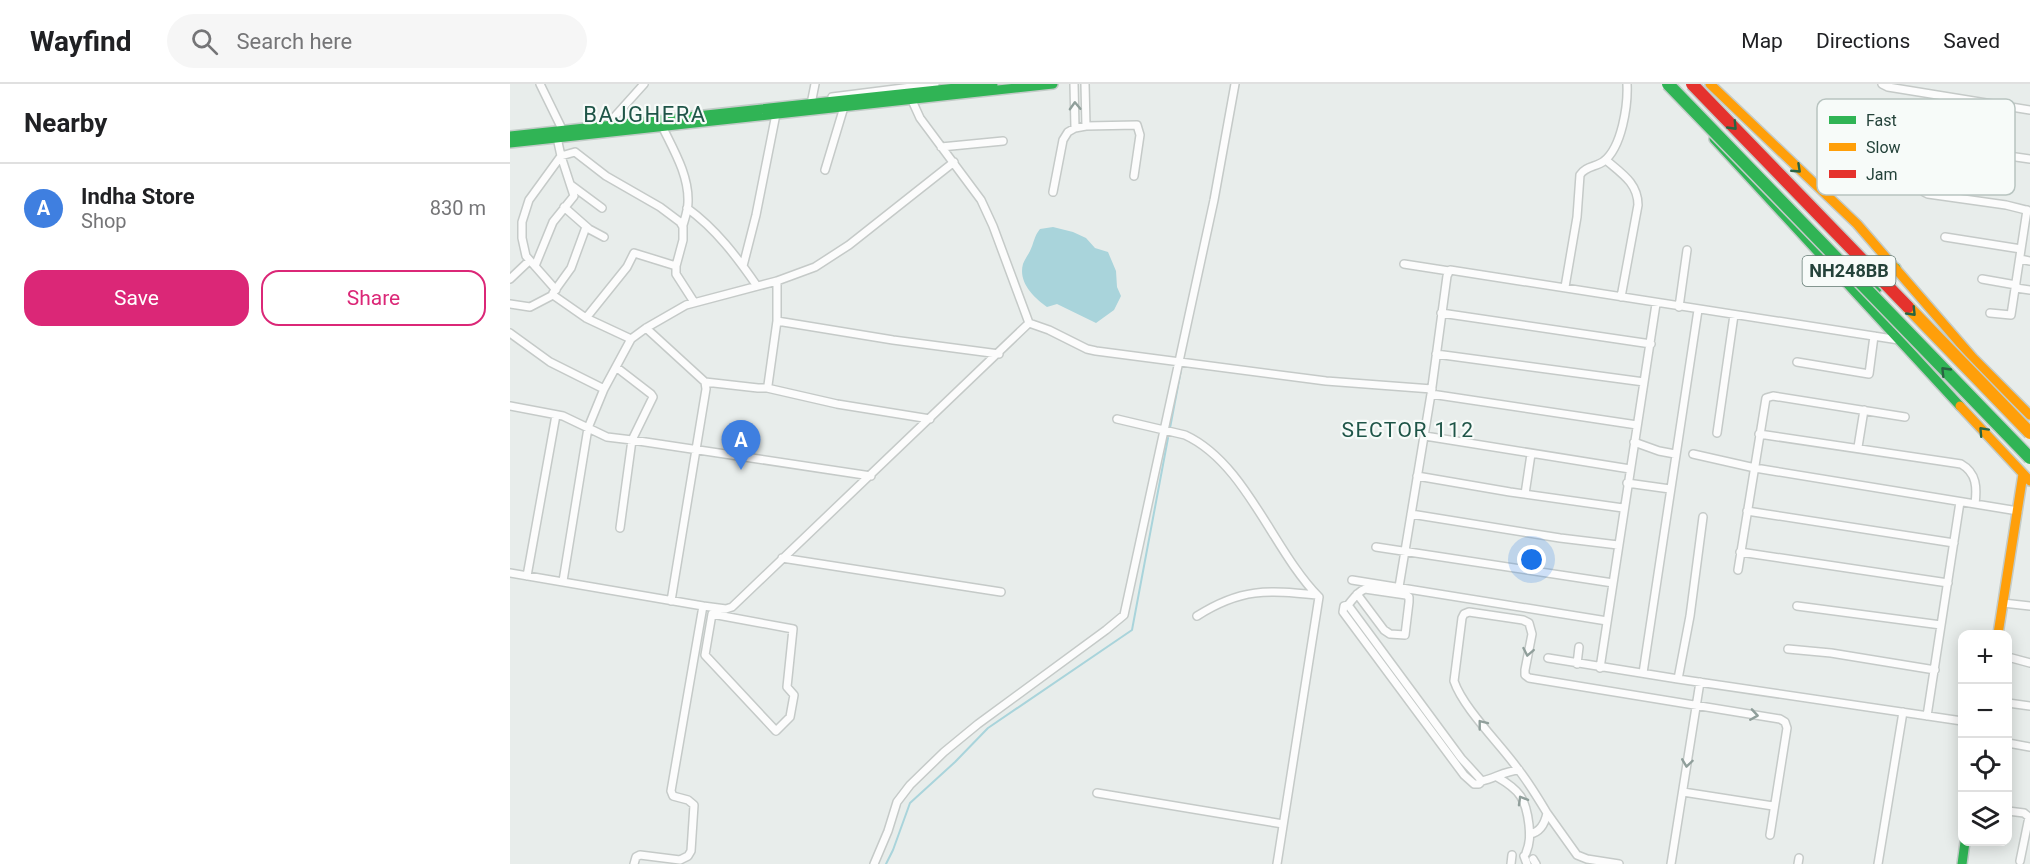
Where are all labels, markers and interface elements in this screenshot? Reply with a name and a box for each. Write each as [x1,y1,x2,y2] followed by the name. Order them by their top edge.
[167,14,587,68] search box
[30,25,131,58] text: Wayfind
[188,25,221,58] icon: search
[236,29,352,54] text: Search here
[1741,29,1783,53] text: Map
[1816,29,1910,53] text: Directions
[1943,29,2000,53] text: Saved
[1817,99,2015,195] legend
[1068,101,1081,110] one-way arrow
[583,102,707,127] district label: BAJGHERA
[24,108,107,138] text: Nearby
[1866,111,1897,130] text: Fast
[1725,119,1736,130] one-way arrow
[1866,138,1901,157] text: Slow
[1790,161,1801,172] one-way arrow
[1866,165,1898,184] text: Jam
[81,184,195,209] text: Indha Store
[37,196,50,220] text: A
[430,196,486,220] text: 830 m
[81,209,127,233] text: Shop
[1802,256,1896,286] road number: NH248BB
[24,270,249,326] button: Save
[261,270,486,326] button: Share
[1905,305,1916,315] one-way arrow
[1941,367,1952,377] one-way arrow
[1341,418,1475,442] district label: SECTOR 112
[722,420,760,470] pin: A
[1979,427,1990,438] one-way arrow
[1517,545,1546,574] your location
[1958,630,2012,846] map controls
[1958,630,2012,684] button: +
[1522,646,1535,656] one-way arrow
[1958,684,2012,738] button: −
[1749,708,1759,721] one-way arrow
[1479,720,1490,731] one-way arrow
[1958,738,2012,792] button: locate
[1682,759,1694,768] one-way arrow
[1958,792,2012,846] button: layers
[1518,796,1530,806] one-way arrow

